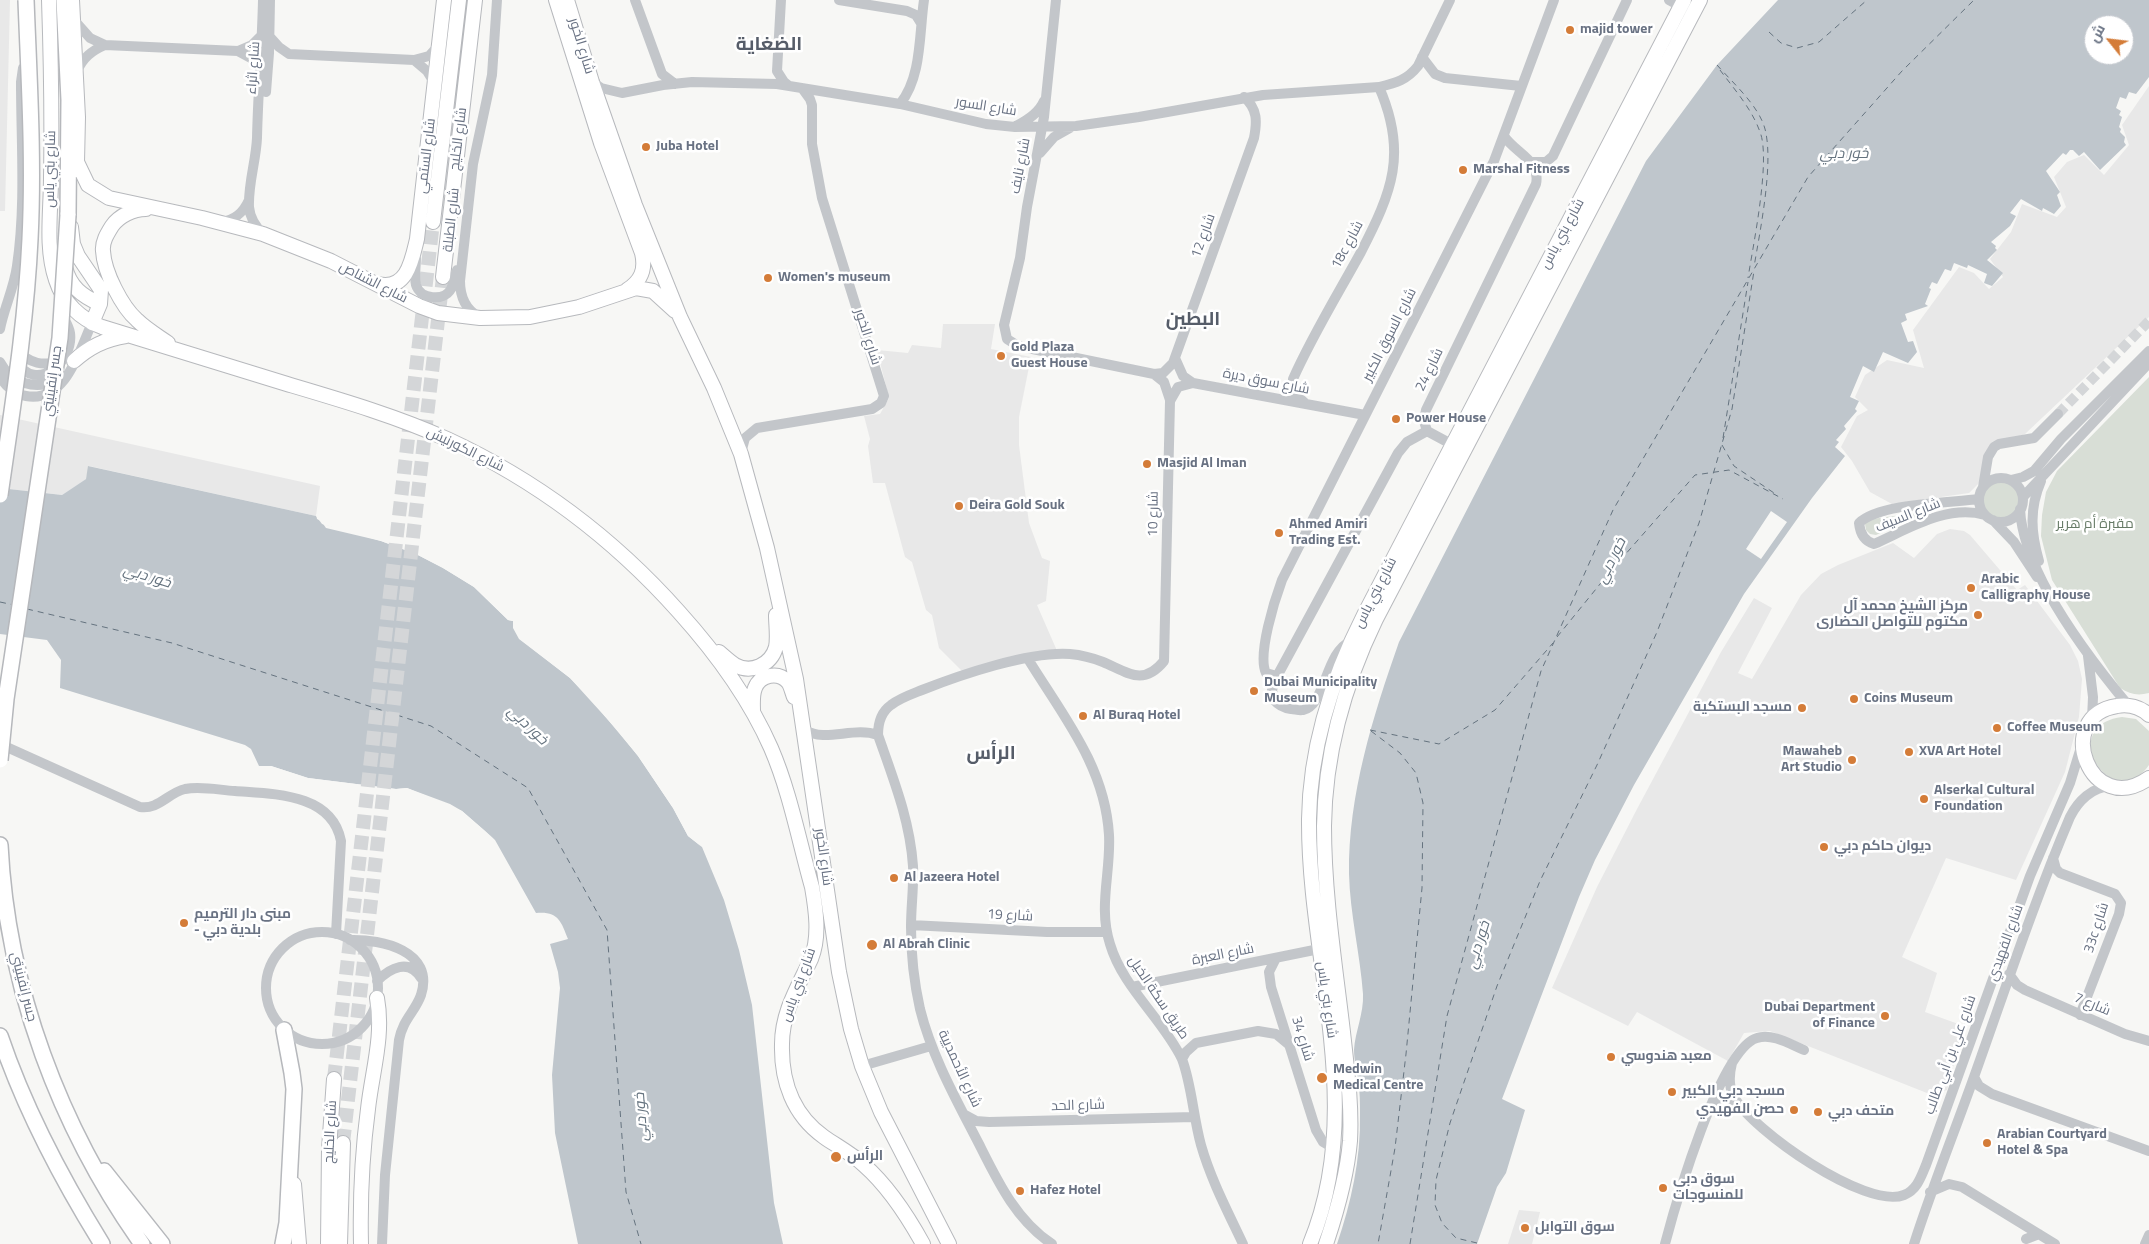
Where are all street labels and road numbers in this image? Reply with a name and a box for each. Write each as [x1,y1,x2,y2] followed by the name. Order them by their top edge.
[564,16,598,76] street label: شارع الخور
[244,41,264,95] street label: شارع اثراء
[954,94,1018,120] street label: شارع السور
[447,106,471,172] street label: شارع الخليج
[414,117,440,195] street label: شارع الستمي
[42,130,60,208] street label: شارع بني ياس
[1007,137,1035,195] street label: شارع نايف
[440,187,464,253] street label: شارع الطبلة
[1537,196,1589,272] street label: شارع بني ياس
[1188,212,1220,260] street label: شارع 12
[1328,218,1368,272] street label: 18c شارع
[336,259,410,307] street label: شارع الشناص
[1359,286,1421,384] street label: شارع السوق الكبير
[850,307,884,367] street label: شارع الخور
[40,345,66,417] street label: جسر إنفينيتي
[1412,346,1448,394] street label: شارع 24
[1221,365,1311,399] street label: شارع سوق ديرة
[424,424,506,476] street label: شارع الكورنيش
[1145,491,1163,537] street label: شارع 10
[1873,495,1943,537] street label: شارع السيف
[1351,555,1401,631] street label: شارع بني ياس
[811,827,835,887] street label: شارع الخور
[2081,901,2113,955] street label: 33c شارع
[1984,902,2028,984] street label: شارع الفهيدي
[987,906,1033,926] street label: شارع 19
[1190,941,1256,969] street label: شارع العبرة
[778,946,820,1024] street label: شارع بني ياس
[6,950,40,1024] street label: جسر إنفينيتي
[1124,953,1192,1043] street label: طريق سكة الخيل
[1312,961,1340,1039] street label: شارع بني ياس
[2071,990,2113,1020] street label: شارع 7
[1922,993,1980,1117] street label: شارع علي بن أبي طالب
[1287,1015,1317,1063] street label: شارع 34
[934,1028,984,1110] street label: شارع الأحمديية
[1051,1097,1105,1115] street label: شارع الحد
[321,1100,341,1164] street label: شارع الخليج

